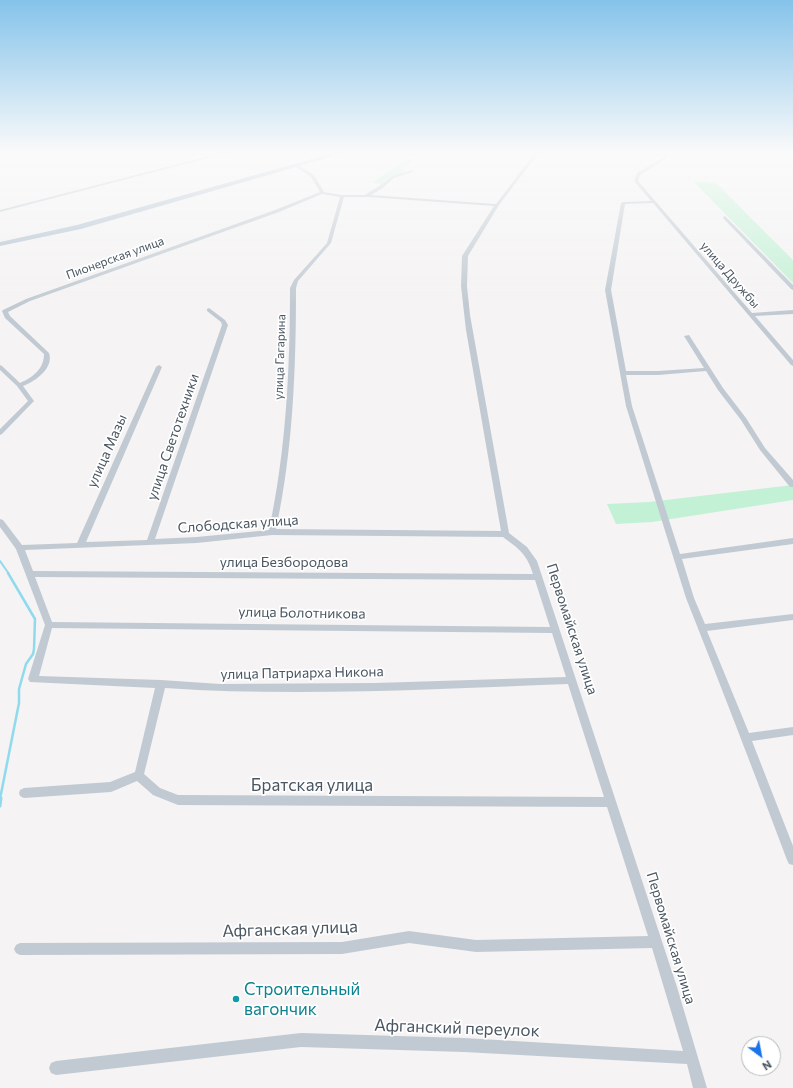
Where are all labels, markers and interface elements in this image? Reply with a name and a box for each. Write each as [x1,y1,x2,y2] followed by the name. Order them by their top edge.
[64,234,166,282] street label: Пионерская улица
[697,239,763,311] street label: улица Дружбы
[271,314,289,400] street label: улица Гагарина
[143,371,203,503] street label: улица Светотехники
[83,412,131,490] street label: улица Мазы
[177,511,299,537] street label: Слободская улица
[220,554,348,570] street label: улица Безбородова
[543,561,601,697] street label: Первомайская улица
[238,603,366,623] street label: улица Болотникова
[220,663,384,683] street label: улица Патриарха Никона
[251,775,373,795] street label: Братская улица
[643,870,699,1006] street label: Первомайская улица
[222,916,358,942] street label: Афганская улица
[244,979,360,1019] place label: Строительный вагончик
[231,994,241,1004] marker: Строительный вагончик
[374,1015,540,1041] street label: Афганский переулок
[741,1036,781,1076] north arrow
[760,1058,774,1073] text: N

